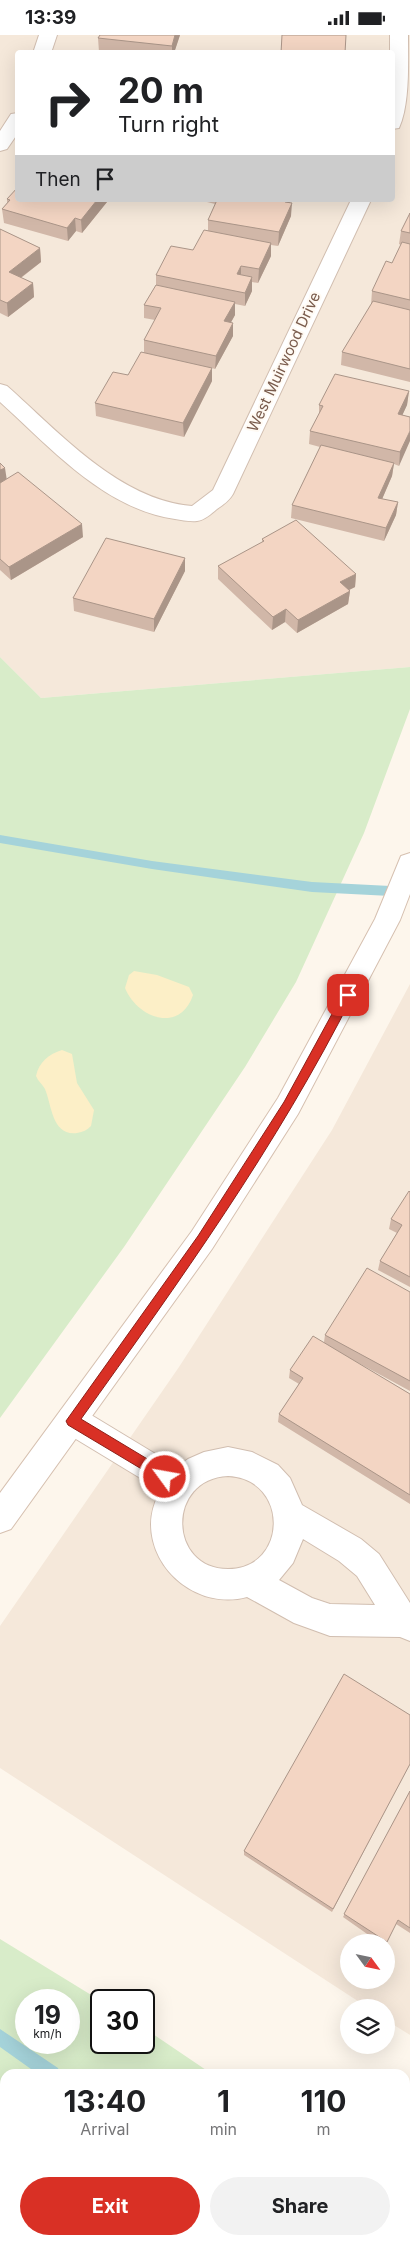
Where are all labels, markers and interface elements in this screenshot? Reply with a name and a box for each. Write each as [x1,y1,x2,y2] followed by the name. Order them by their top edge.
[25,6,76,29] text: 13:39
[118,69,204,111] text: 20 m
[35,70,100,135] icon: right
[118,111,219,137] text: Turn right
[91,165,119,193] icon: arrive
[35,168,81,191] text: Then
[243,289,324,435] street label: West Muirwood Drive
[327,974,369,1016] pin
[334,981,362,1009] icon: arrive
[138,1450,190,1502] position arrow
[340,1934,395,1989] north arrow
[340,1934,395,2054] map controls
[90,1989,155,2054] speed limit sign: 30
[340,1999,395,2054] button: layers
[34,2000,61,2030] text: 19
[33,2026,62,2041] text: km/h
[63,2083,146,2119] text: 13:40
[217,2083,230,2119] text: 1
[300,2083,347,2119] text: 110
[80,2119,129,2139] text: Arrival
[210,2119,237,2139] text: min
[317,2119,331,2139] text: m
[20,2177,200,2235] button: Exit
[210,2177,390,2235] button: Share

